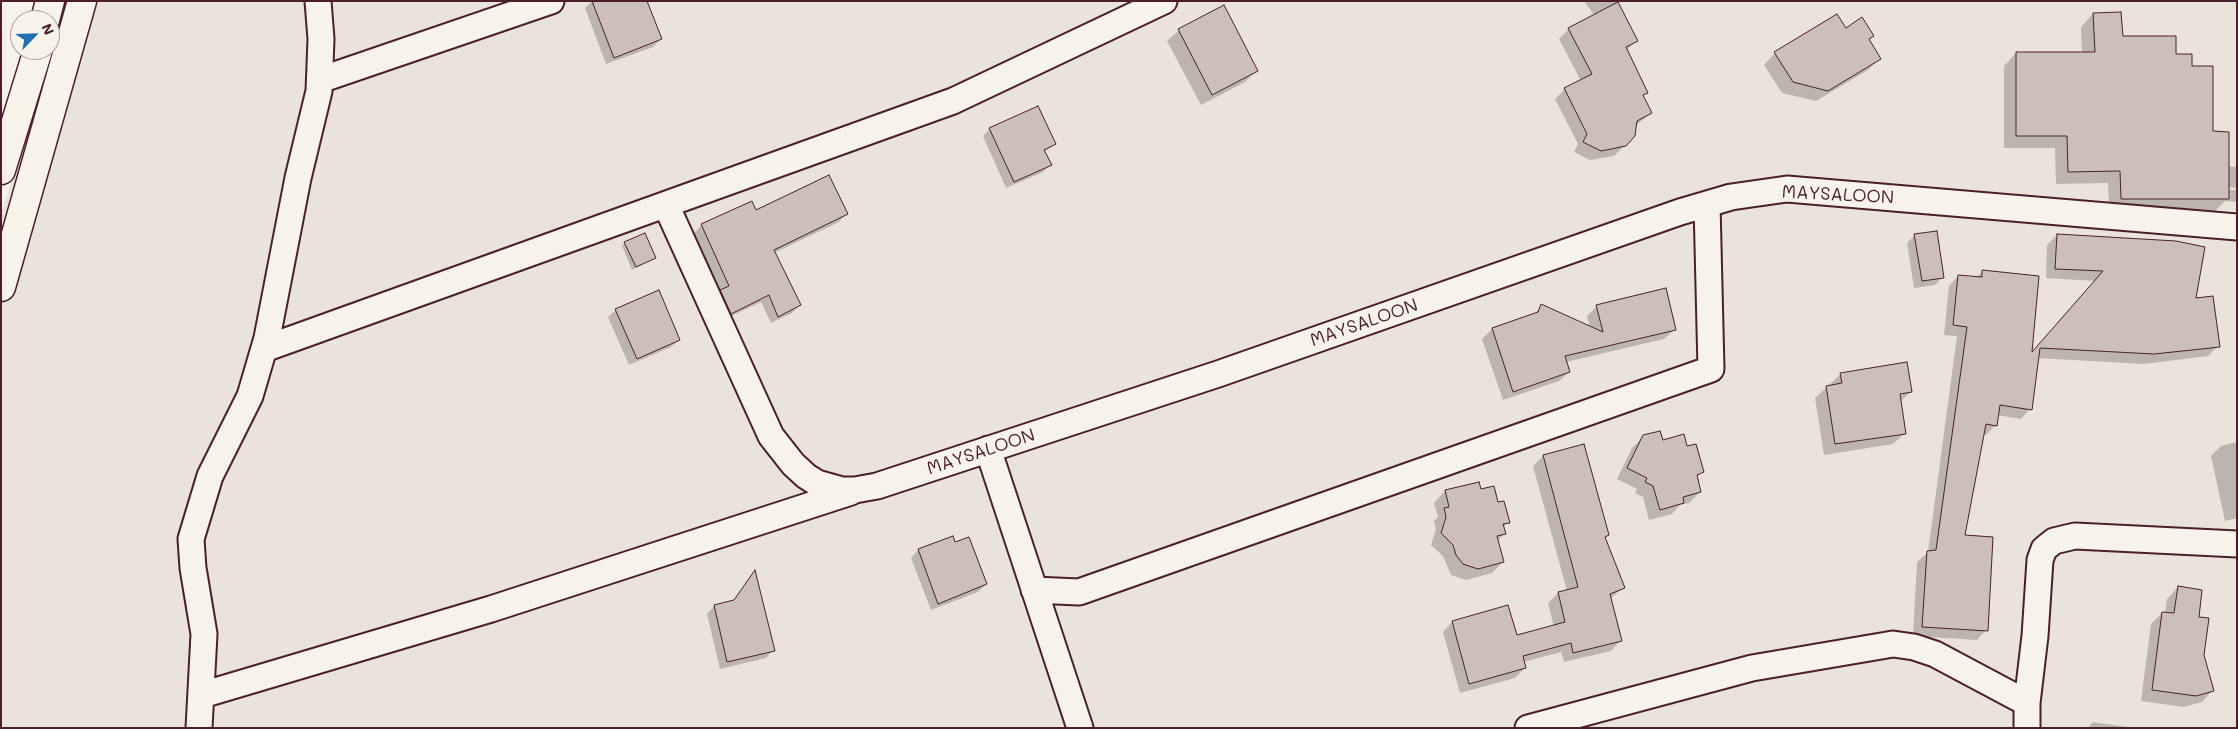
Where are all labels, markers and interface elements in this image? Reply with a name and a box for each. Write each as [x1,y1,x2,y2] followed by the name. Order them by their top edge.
[10,10,60,60] north arrow
[37,20,59,38] text: N
[1781,181,1895,209] street label: MAYSALOON
[1307,294,1421,352] street label: MAYSALOON
[924,424,1038,480] street label: MAYSALOON

